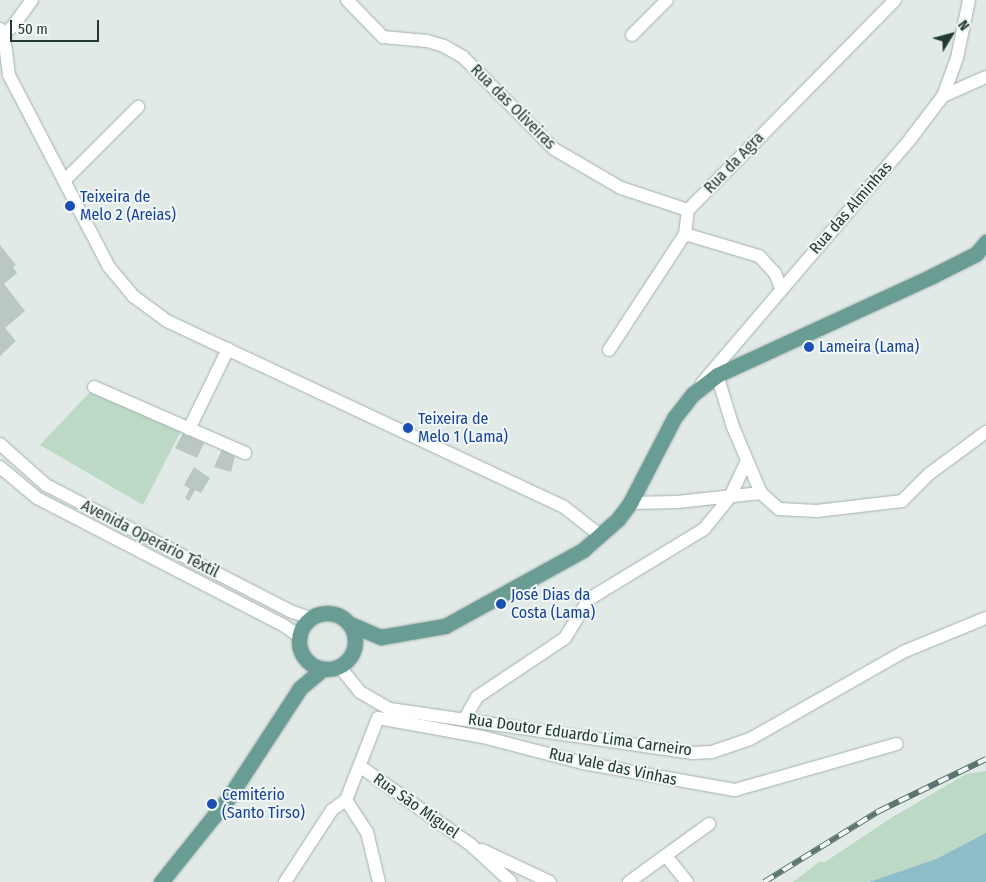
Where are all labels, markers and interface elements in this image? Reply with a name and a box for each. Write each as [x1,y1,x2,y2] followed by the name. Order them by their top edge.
[12,10,101,42] scale bar
[926,10,976,60] north arrow
[954,17,973,34] text: N
[18,20,48,38] text: 50 m
[466,60,560,154] street label: Rua das Oliveiras
[700,128,768,198] street label: Rua da Agra
[806,158,896,258] street label: Rua das Alminhas
[80,187,176,225] place label: Teixeira de Melo 2 (Areias)
[64,200,76,212] marker: Teixeira de Melo 2 (Areias)
[819,337,919,357] place label: Lameira (Lama)
[803,341,815,353] marker: Lameira (Lama)
[418,409,508,447] place label: Teixeira de Melo 1 (Lama)
[402,422,414,434] marker: Teixeira de Melo 1 (Lama)
[78,496,222,582] street label: Avenida Operário Têxtil
[511,585,595,623] place label: José Dias da Costa (Lama)
[495,598,507,610] marker: José Dias da Costa (Lama)
[467,710,693,760] street label: Rua Doutor Eduardo Lima Carneiro
[547,744,679,790] street label: Rua Vale das Vinhas
[370,769,462,843] street label: Rua São Miguel
[222,785,305,823] place label: Cemitério (Santo Tirso)
[206,798,218,810] marker: Cemitério (Santo Tirso)

